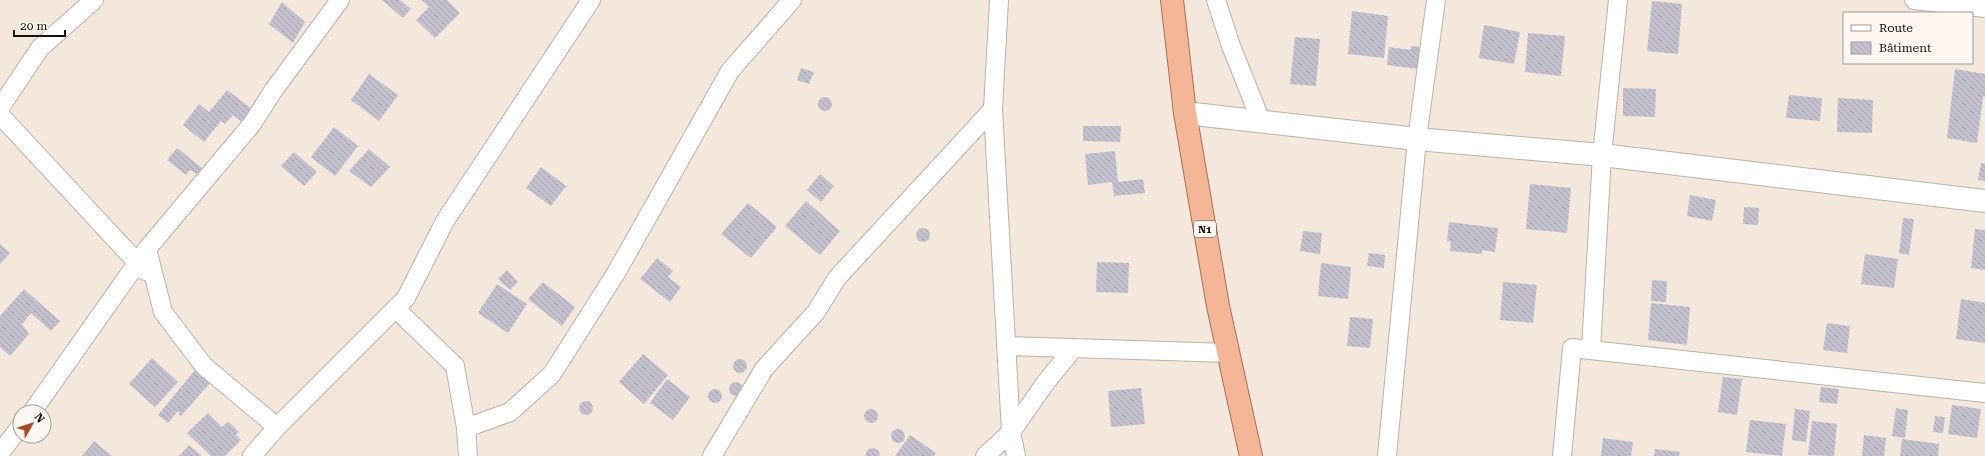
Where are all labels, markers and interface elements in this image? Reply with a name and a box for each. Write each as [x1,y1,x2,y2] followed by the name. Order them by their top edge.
[14,12,65,38] scale bar
[1843,12,1973,64] legend
[20,19,47,33] text: 20 m
[1879,21,1913,35] text: Route
[1879,41,1932,55] text: Bâtiment
[1194,221,1216,237] road number: N1
[12,404,52,444] north arrow
[32,411,47,426] text: N

